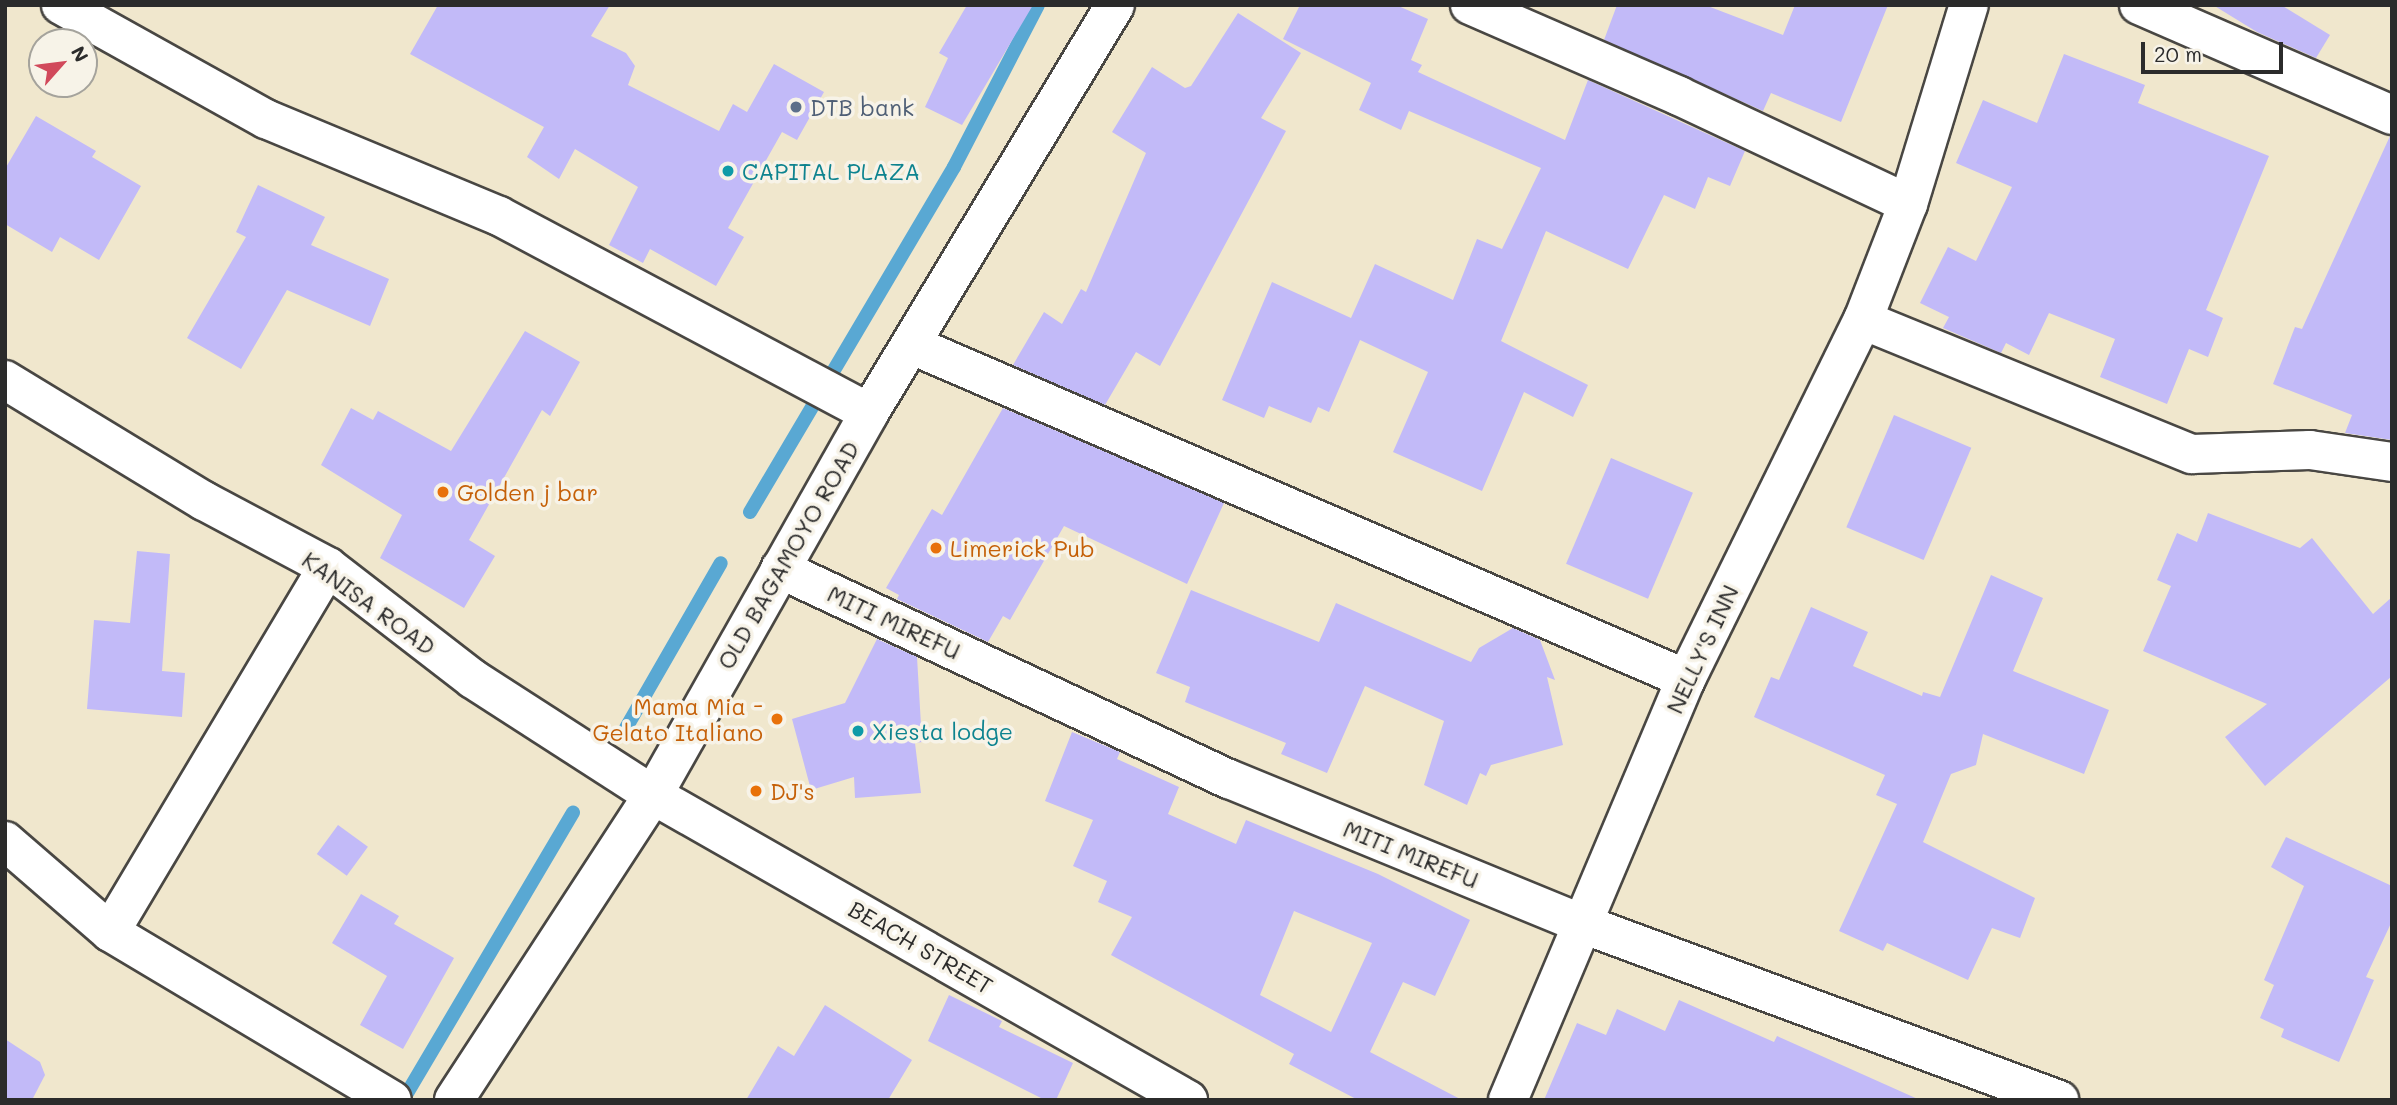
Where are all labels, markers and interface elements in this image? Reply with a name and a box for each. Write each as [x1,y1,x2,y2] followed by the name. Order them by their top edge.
[28,28,98,98] north arrow
[2145,28,2287,72] scale bar
[2154,40,2202,67] text: 20 m
[66,42,95,66] text: N
[810,93,914,121] place label: DTB bank
[788,99,804,115] marker: DTB bank
[742,157,920,185] place label: CAPITAL PLAZA
[720,163,736,179] marker: CAPITAL PLAZA
[711,436,865,674] street label: OLD BAGAMOYO ROAD
[457,478,598,506] place label: Golden j bar
[435,484,451,500] marker: Golden j bar
[950,534,1095,562] place label: Limerick Pub
[928,540,944,556] marker: Limerick Pub
[297,545,441,661] street label: KANISA ROAD
[823,579,965,665] street label: MITI MIREFU
[1660,580,1744,718] street label: NELLY'S INN
[592,692,763,746] place label: Mama Mia - Gelato Italiano
[769,711,785,727] marker: Mama Mia - Gelato Italiano
[872,717,1013,745] place label: Xiesta lodge
[850,723,866,739] marker: Xiesta lodge
[770,777,815,805] place label: DJ's
[748,783,764,799] marker: DJ's
[1339,814,1483,894] street label: MITI MIREFU
[844,895,998,999] street label: BEACH STREET

